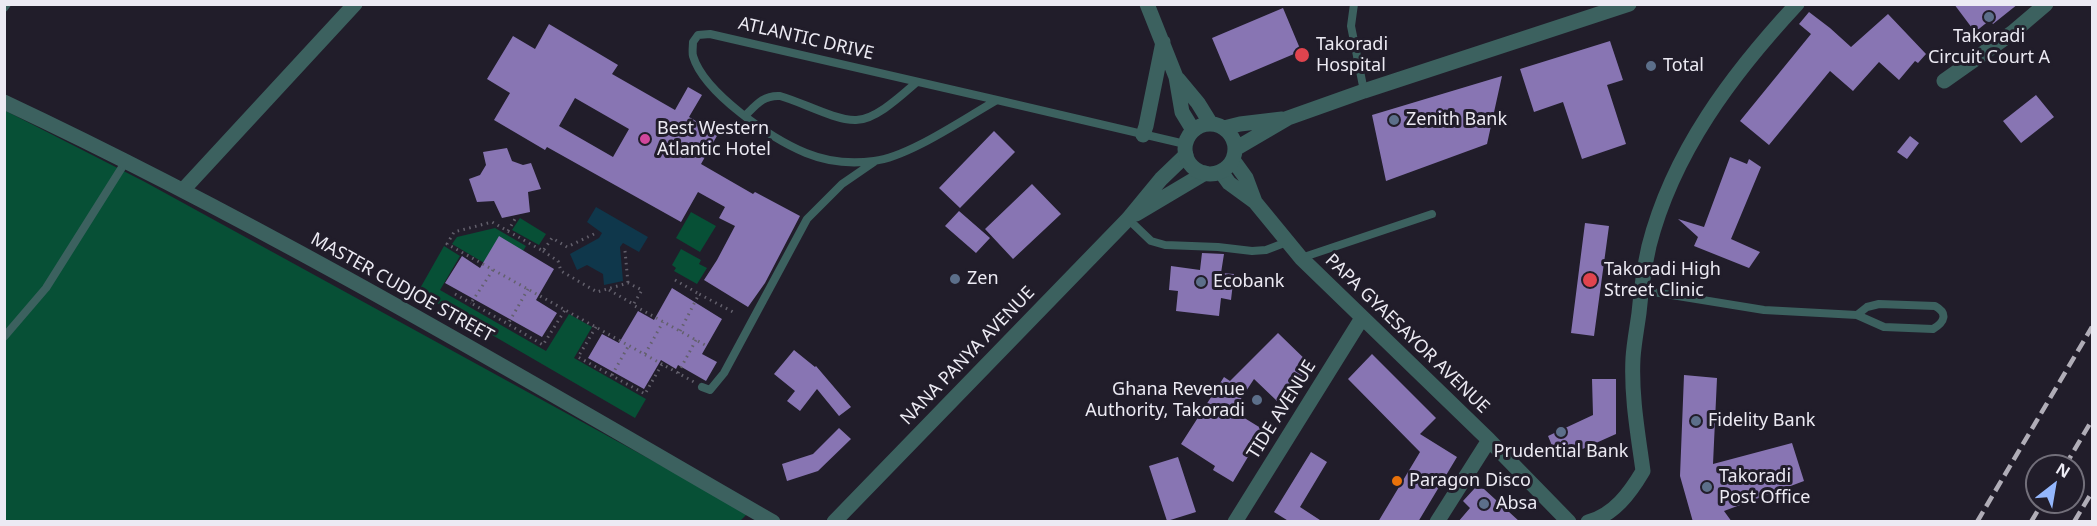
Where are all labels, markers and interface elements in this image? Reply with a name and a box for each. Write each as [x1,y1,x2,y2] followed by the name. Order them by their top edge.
[1982,10,1996,24] marker: Takoradi Circuit Court A
[736,13,876,65] street label: ATLANTIC DRIVE
[1928,26,2050,68] place label: Takoradi Circuit Court A
[1316,34,1388,76] place label: Takoradi Hospital
[1293,46,1311,64] marker: Takoradi Hospital
[1663,55,1704,77] place label: Total
[1644,59,1658,73] marker: Total
[1406,109,1507,131] place label: Zenith Bank
[1387,113,1401,127] marker: Zenith Bank
[657,118,771,160] place label: Best Western Atlantic Hotel
[638,132,652,146] marker: Best Western Atlantic Hotel
[307,229,497,347] street label: MASTER CUDJOE STREET
[1320,250,1494,418] street label: PAPA GYAESAYOR AVENUE
[1604,259,1721,302] place label: Takoradi High Street Clinic
[967,268,999,290] place label: Zen
[1213,271,1284,293] place label: Ecobank
[1581,271,1599,289] marker: Takoradi High Street Clinic
[948,272,962,286] marker: Zen
[1194,275,1208,289] marker: Ecobank
[896,282,1040,430] street label: NANA PANYA AVENUE
[1243,357,1321,463] street label: TIDE AVENUE
[1085,379,1245,422] place label: Ghana Revenue Authority, Takoradi
[1250,393,1264,407] marker: Ghana Revenue Authority, Takoradi
[1708,410,1815,432] place label: Fidelity Bank
[1689,414,1703,428] marker: Fidelity Bank
[1554,425,1568,439] marker: Prudential Bank
[1494,441,1628,463] place label: Prudential Bank
[2025,454,2085,514] north arrow
[2052,458,2074,483] text: N
[1719,466,1810,508] place label: Takoradi Post Office
[1409,470,1531,492] place label: Paragon Disco
[1390,474,1404,488] marker: Paragon Disco
[1700,480,1714,494] marker: Takoradi Post Office
[1496,493,1537,515] place label: Absa
[1477,497,1491,511] marker: Absa

